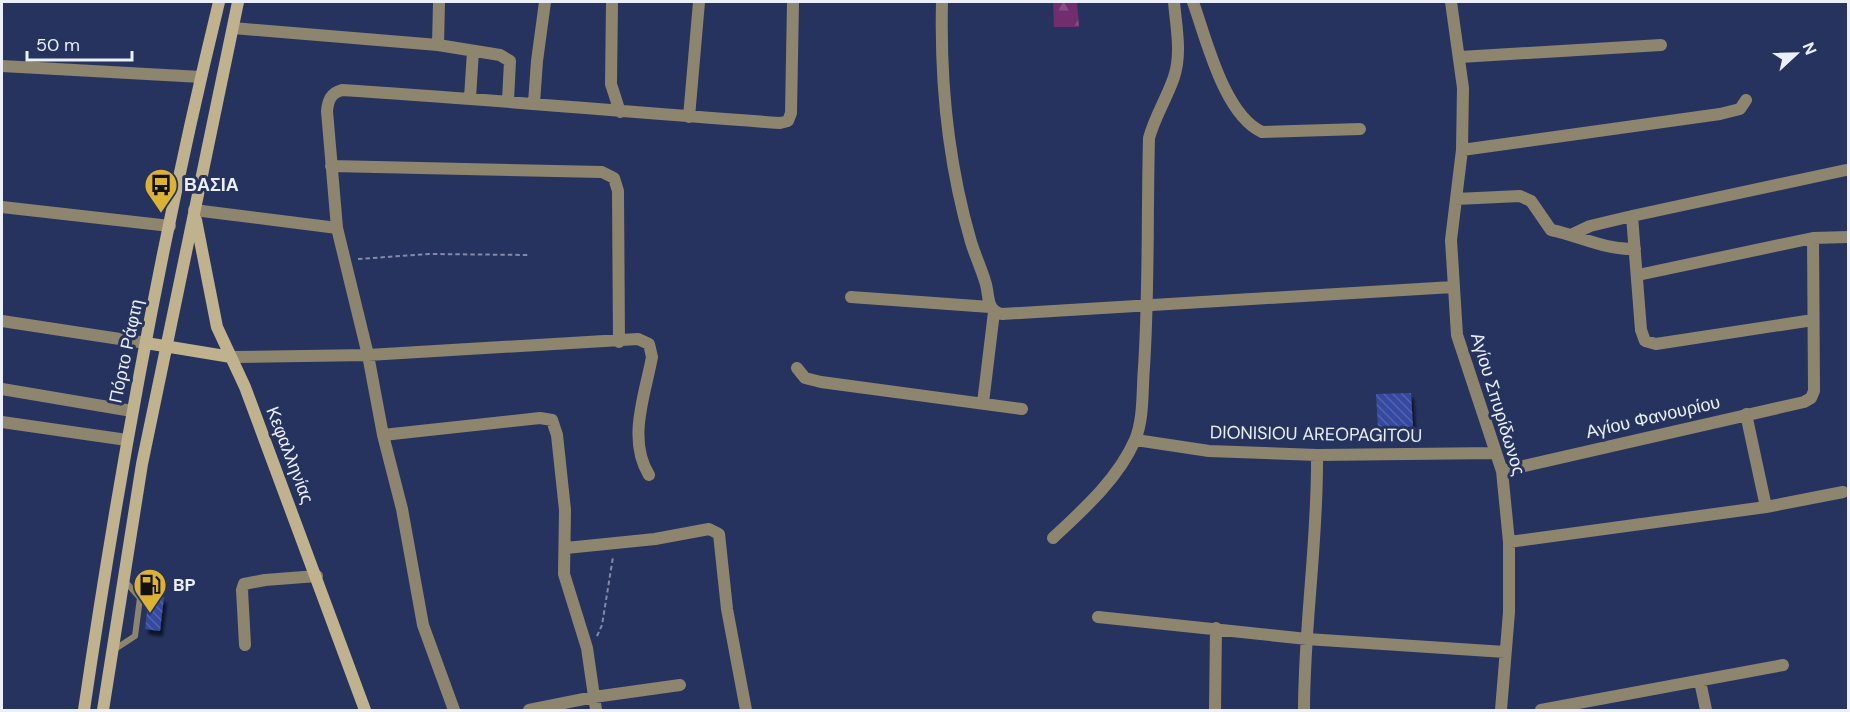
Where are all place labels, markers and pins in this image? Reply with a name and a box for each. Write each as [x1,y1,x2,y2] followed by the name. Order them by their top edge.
[143,167,179,214] bus stop icon: ΒΑΣΙΑ
[184,173,239,197] place label: ΒΑΣΙΑ
[132,567,168,614] fuel station icon: BP
[173,573,196,597] place label: BP

